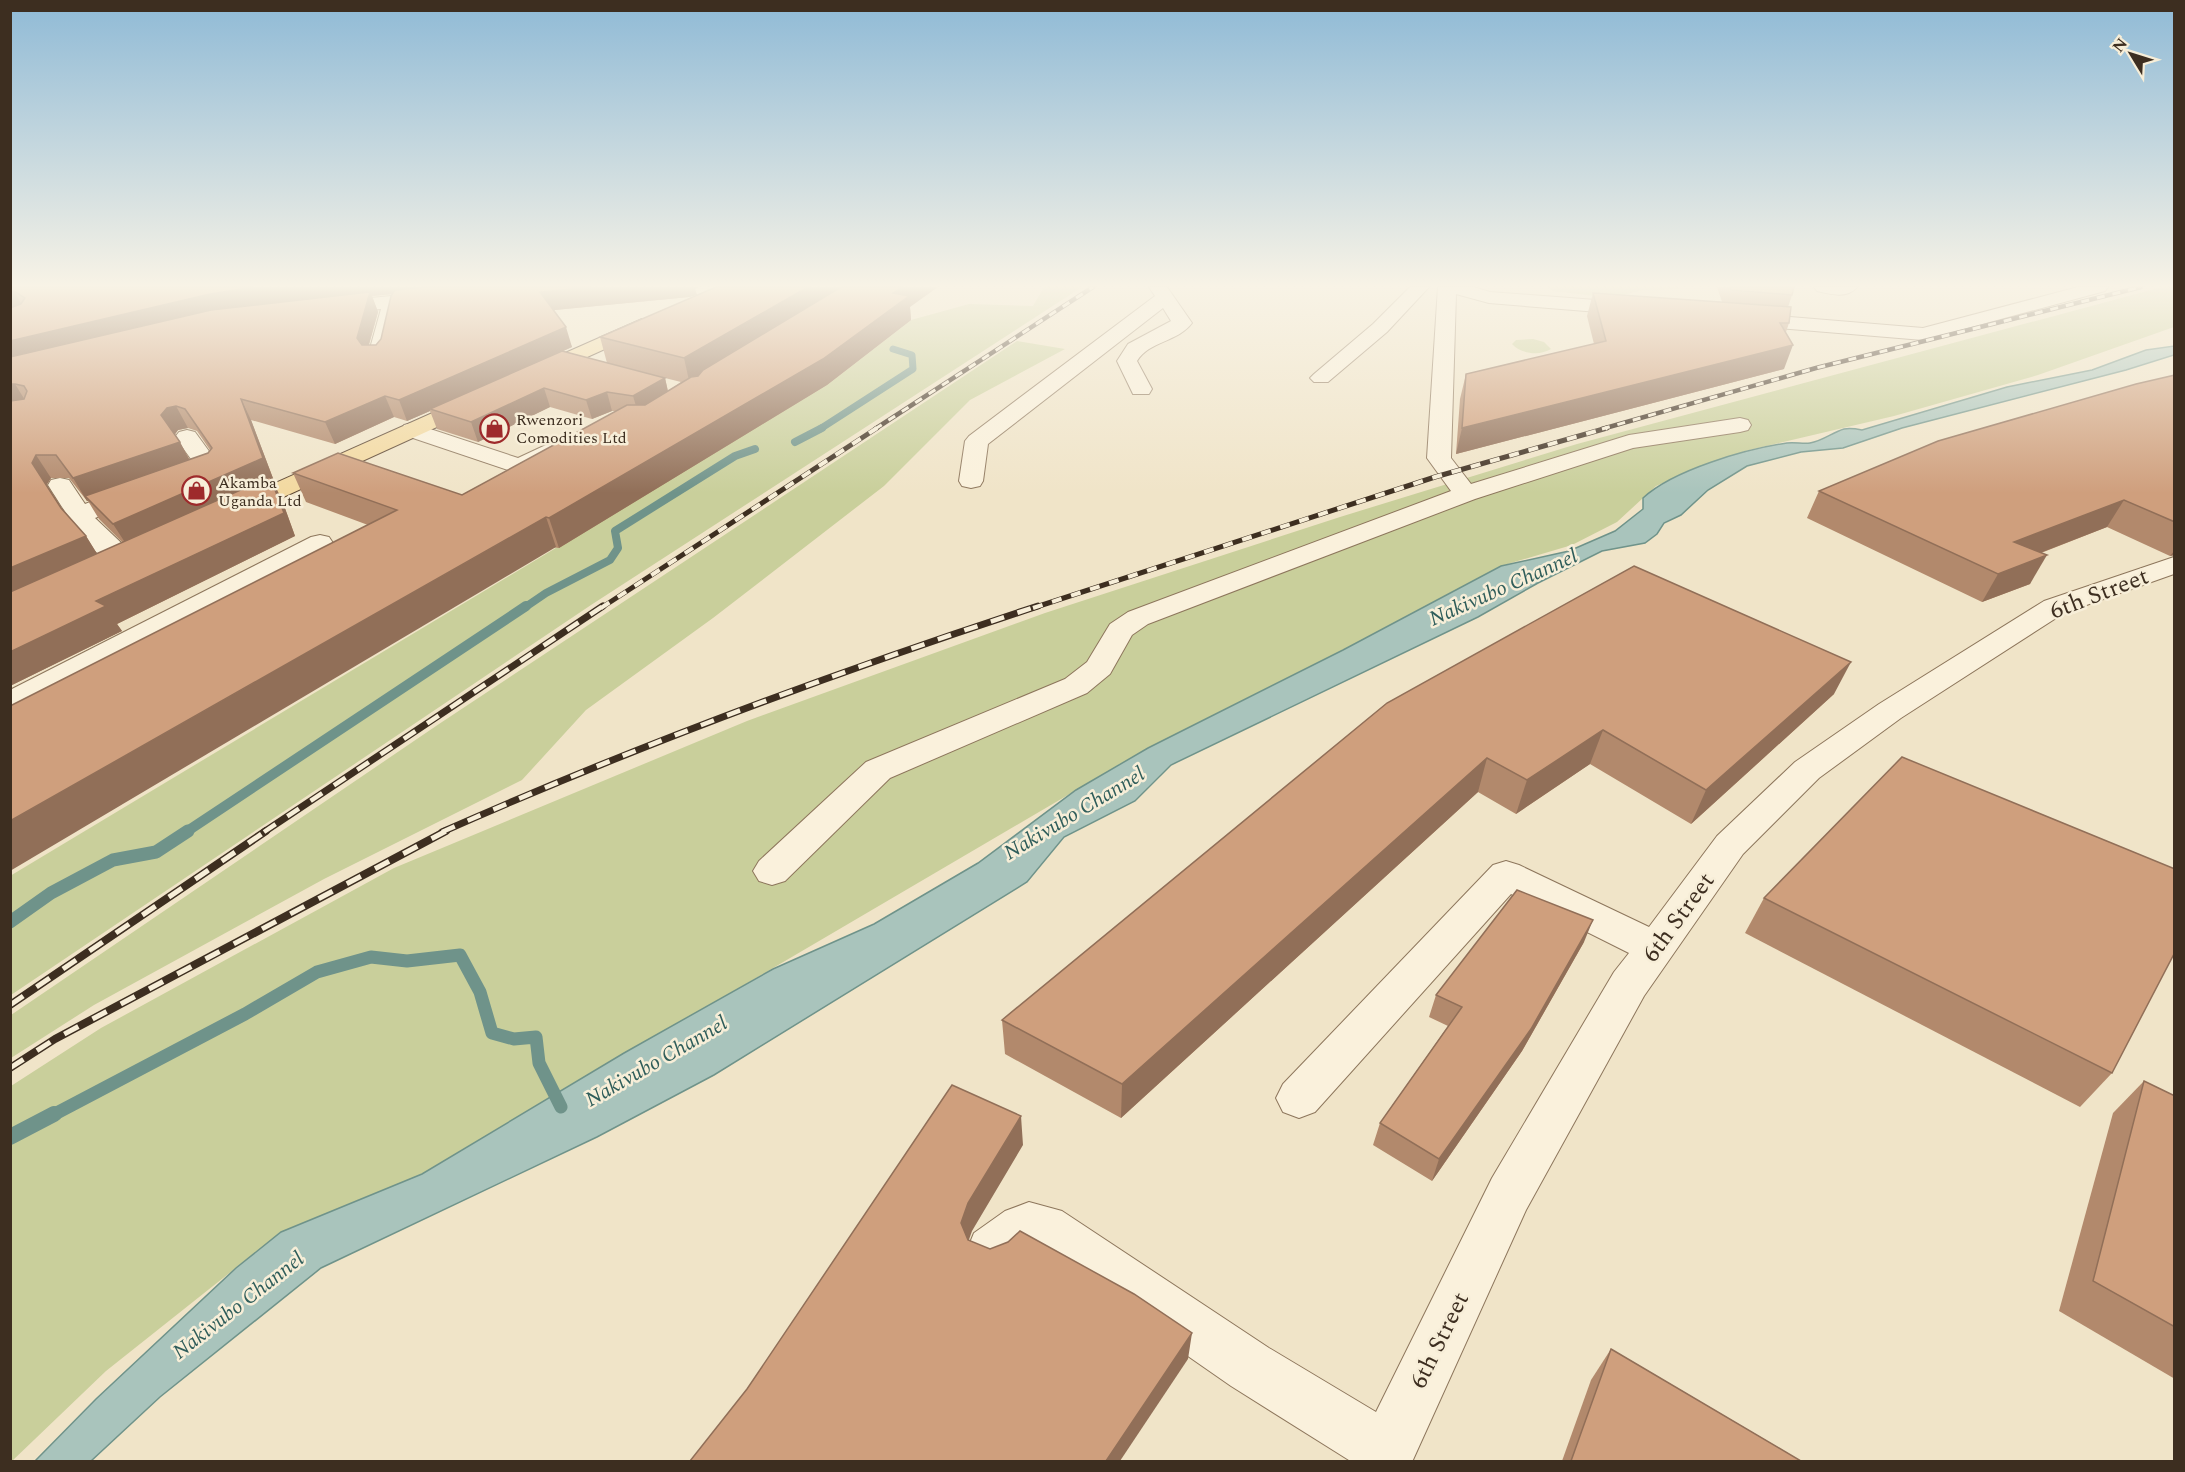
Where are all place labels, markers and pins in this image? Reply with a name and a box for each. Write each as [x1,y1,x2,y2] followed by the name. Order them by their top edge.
[516,408,627,450] place label: Rwenzori Comodities Ltd
[479,412,511,444] shop icon: Rwenzori Comodities Ltd
[218,471,302,513] place label: Akamba Uganda Ltd
[181,475,213,507] shop icon: Akamba Uganda Ltd

